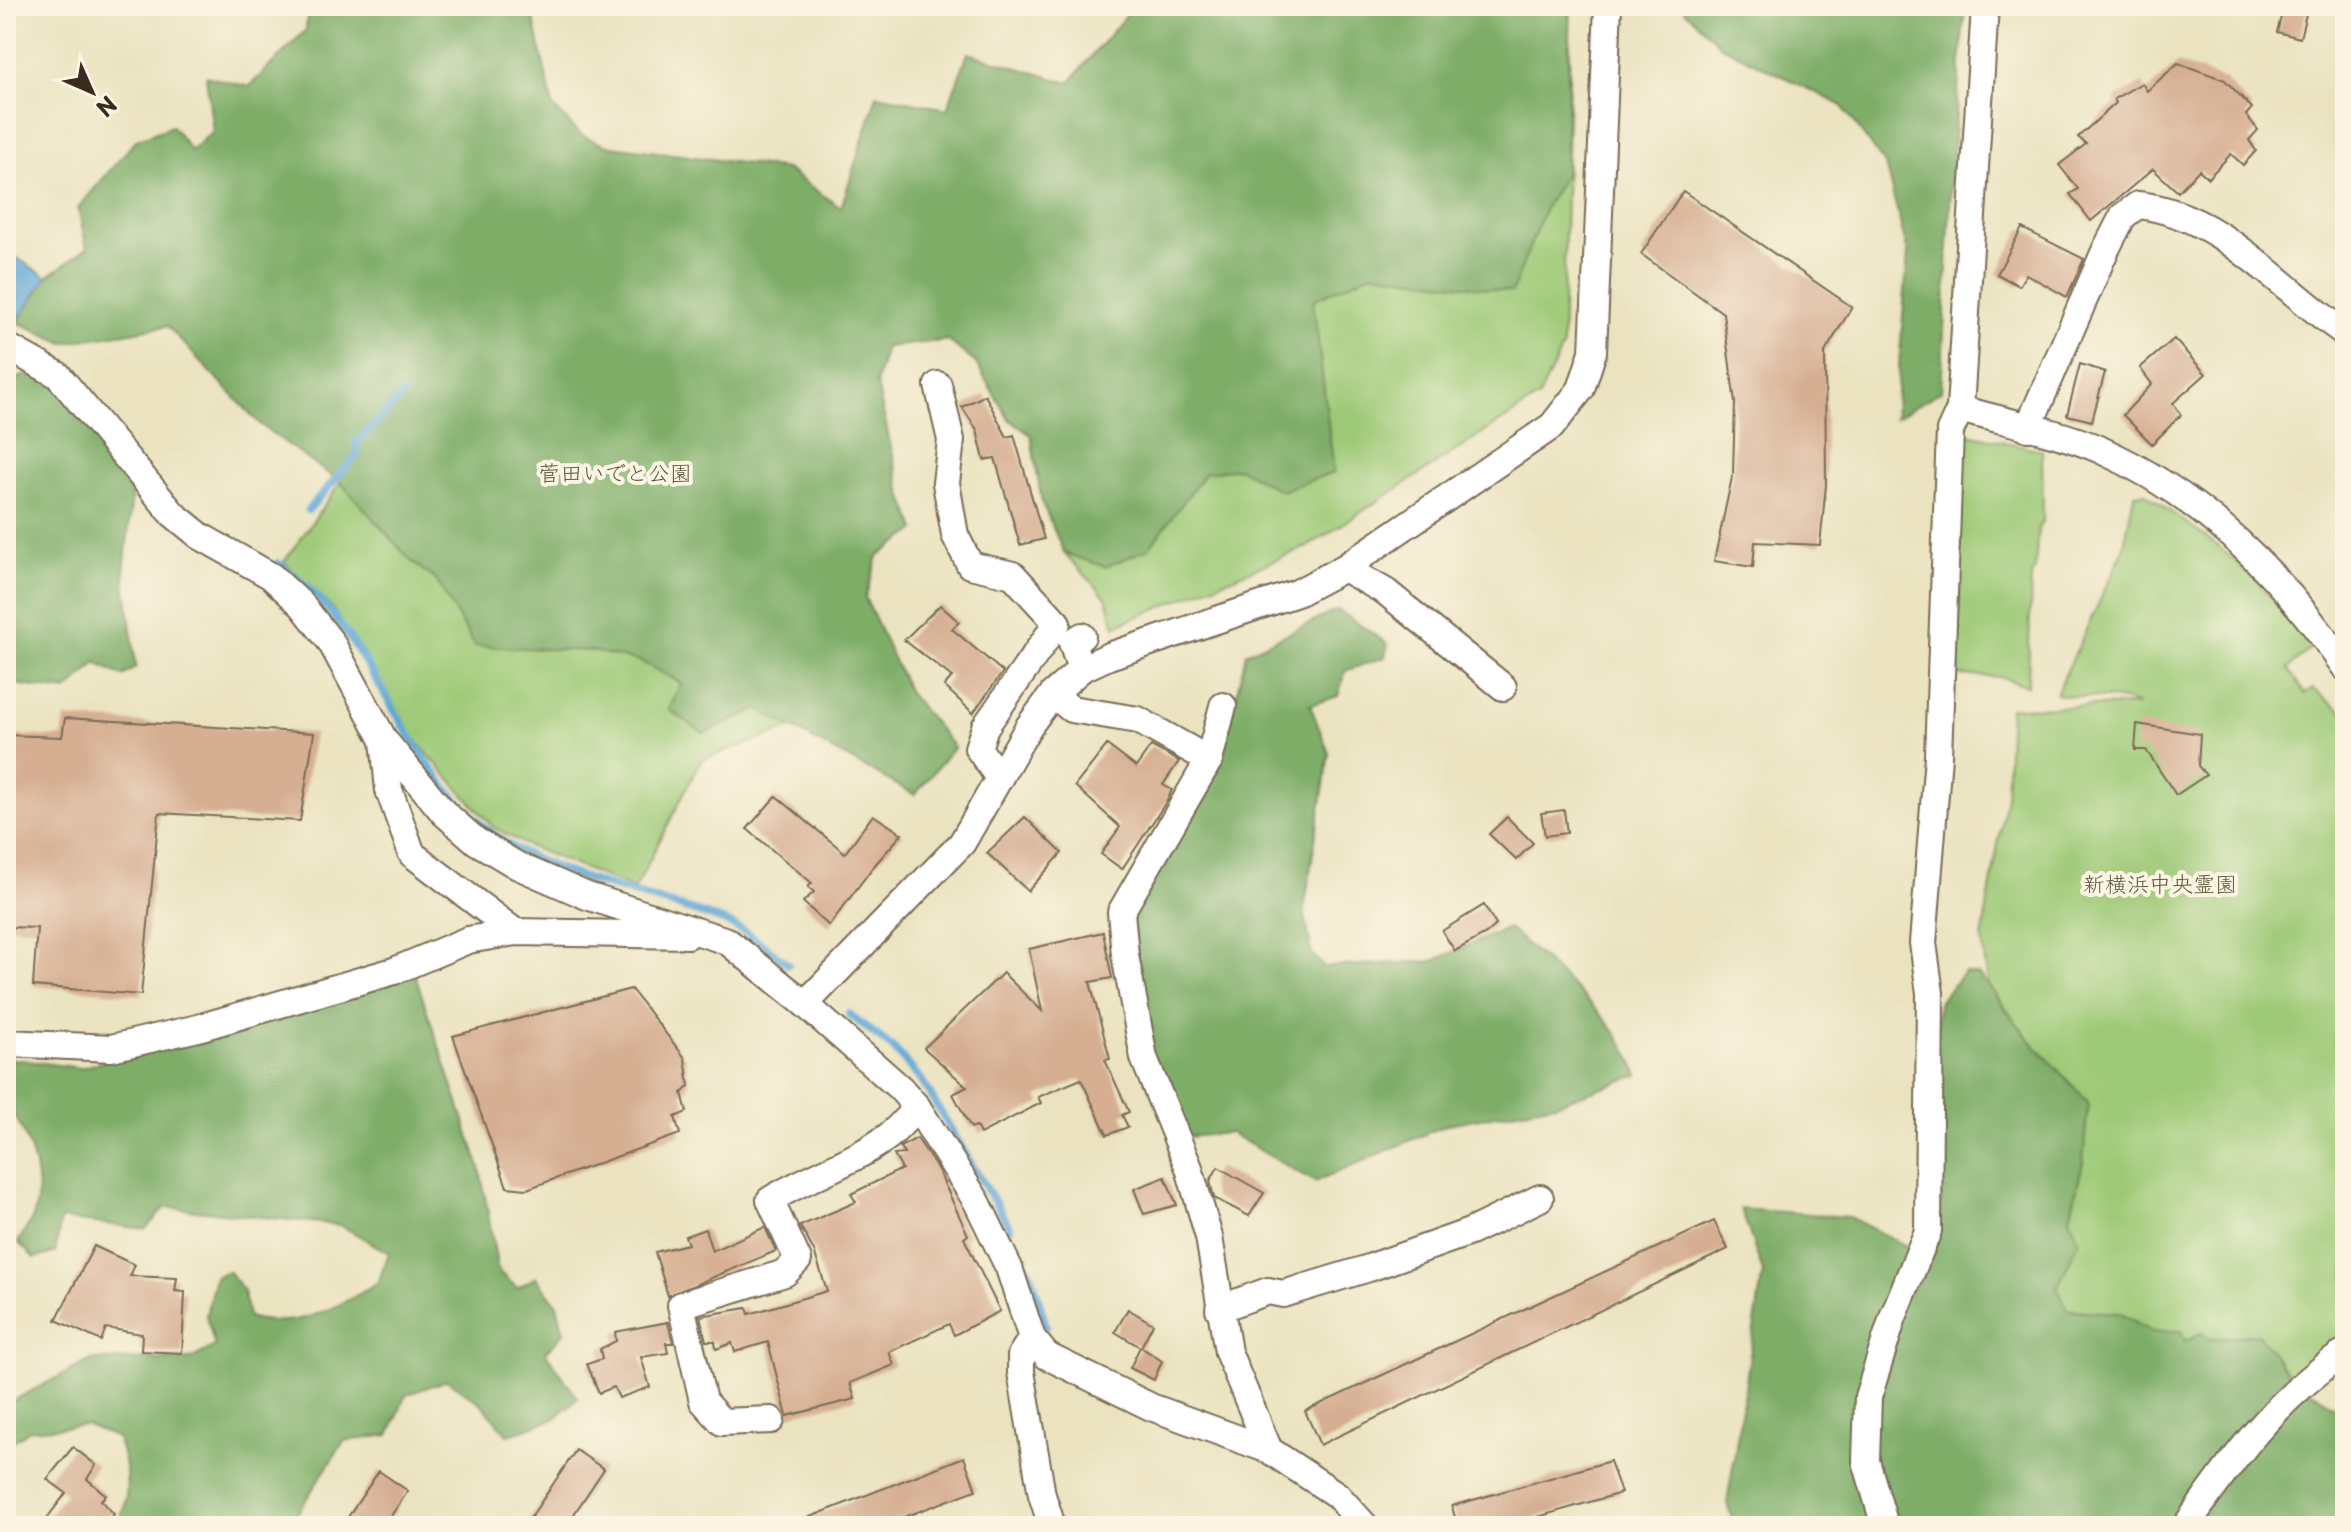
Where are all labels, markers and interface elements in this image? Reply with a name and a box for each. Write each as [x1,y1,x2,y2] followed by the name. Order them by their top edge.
[52,52,132,132] north arrow
[89,89,125,125] text: N
[538,455,692,488] park label: 菅田いでと公園
[2083,866,2237,899] park label: 新横浜中央霊園

